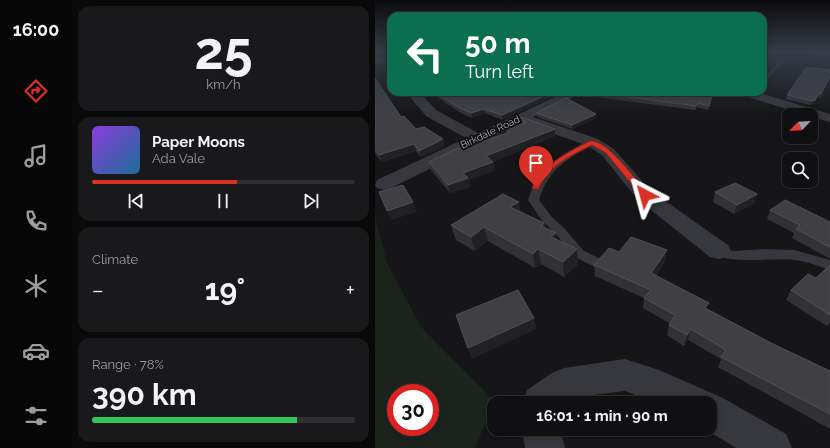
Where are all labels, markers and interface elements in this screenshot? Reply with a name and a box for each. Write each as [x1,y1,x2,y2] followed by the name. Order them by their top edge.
[13,19,59,40] text: 16:00
[194,20,253,81] text: 25
[465,27,531,60] text: 50 m
[399,28,451,80] icon: left
[465,61,534,82] text: Turn left
[22,77,50,105] icon: directions
[206,77,241,92] text: km/h
[782,108,818,144] north arrow
[782,108,818,188] map controls
[459,113,521,151] street label: Birkdale Road
[152,133,245,151] text: Paper Moons
[22,142,50,170] icon: music
[519,146,553,187] pin
[152,151,205,166] text: Ada Vale
[525,152,547,174] icon: arrive
[782,152,818,188] button: search
[624,174,666,216] position arrow
[125,190,147,212] icon: previous
[212,190,234,212] icon: pause
[300,190,322,212] icon: next
[22,207,50,235] icon: phone
[92,252,138,267] text: Climate
[22,272,50,300] icon: climate
[205,272,245,307] text: 19°
[92,277,104,303] text: −
[346,277,355,303] text: +
[22,337,50,365] icon: car
[92,357,164,372] text: Range · 78%
[92,377,197,412] text: 390 km
[387,384,439,436] speed limit sign: 30
[22,402,50,430] icon: filters
[536,407,668,425] text: 16:01 · 1 min · 90 m

